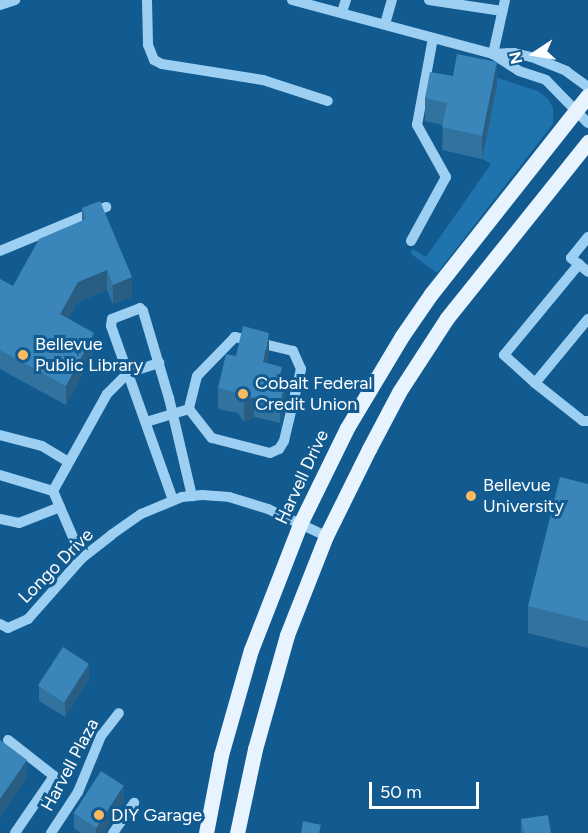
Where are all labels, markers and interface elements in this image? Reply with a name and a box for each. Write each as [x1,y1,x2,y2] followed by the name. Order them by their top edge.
[504,24,564,84] north arrow
[505,50,526,66] text: N
[35,334,143,376] place label: Bellevue Public Library
[16,348,30,362] marker: Bellevue Public Library
[255,373,372,416] place label: Cobalt Federal Credit Union
[236,387,250,401] marker: Cobalt Federal Credit Union
[271,426,333,528] street label: Harvell Drive
[483,475,564,518] place label: Bellevue University
[464,489,478,503] marker: Bellevue University
[14,524,98,608] street label: Longo Drive
[37,715,103,815] street label: Harvell Plaza
[372,770,482,808] scale bar
[380,781,422,803] text: 50 m
[111,804,202,826] place label: DIY Garage
[92,808,106,822] marker: DIY Garage

